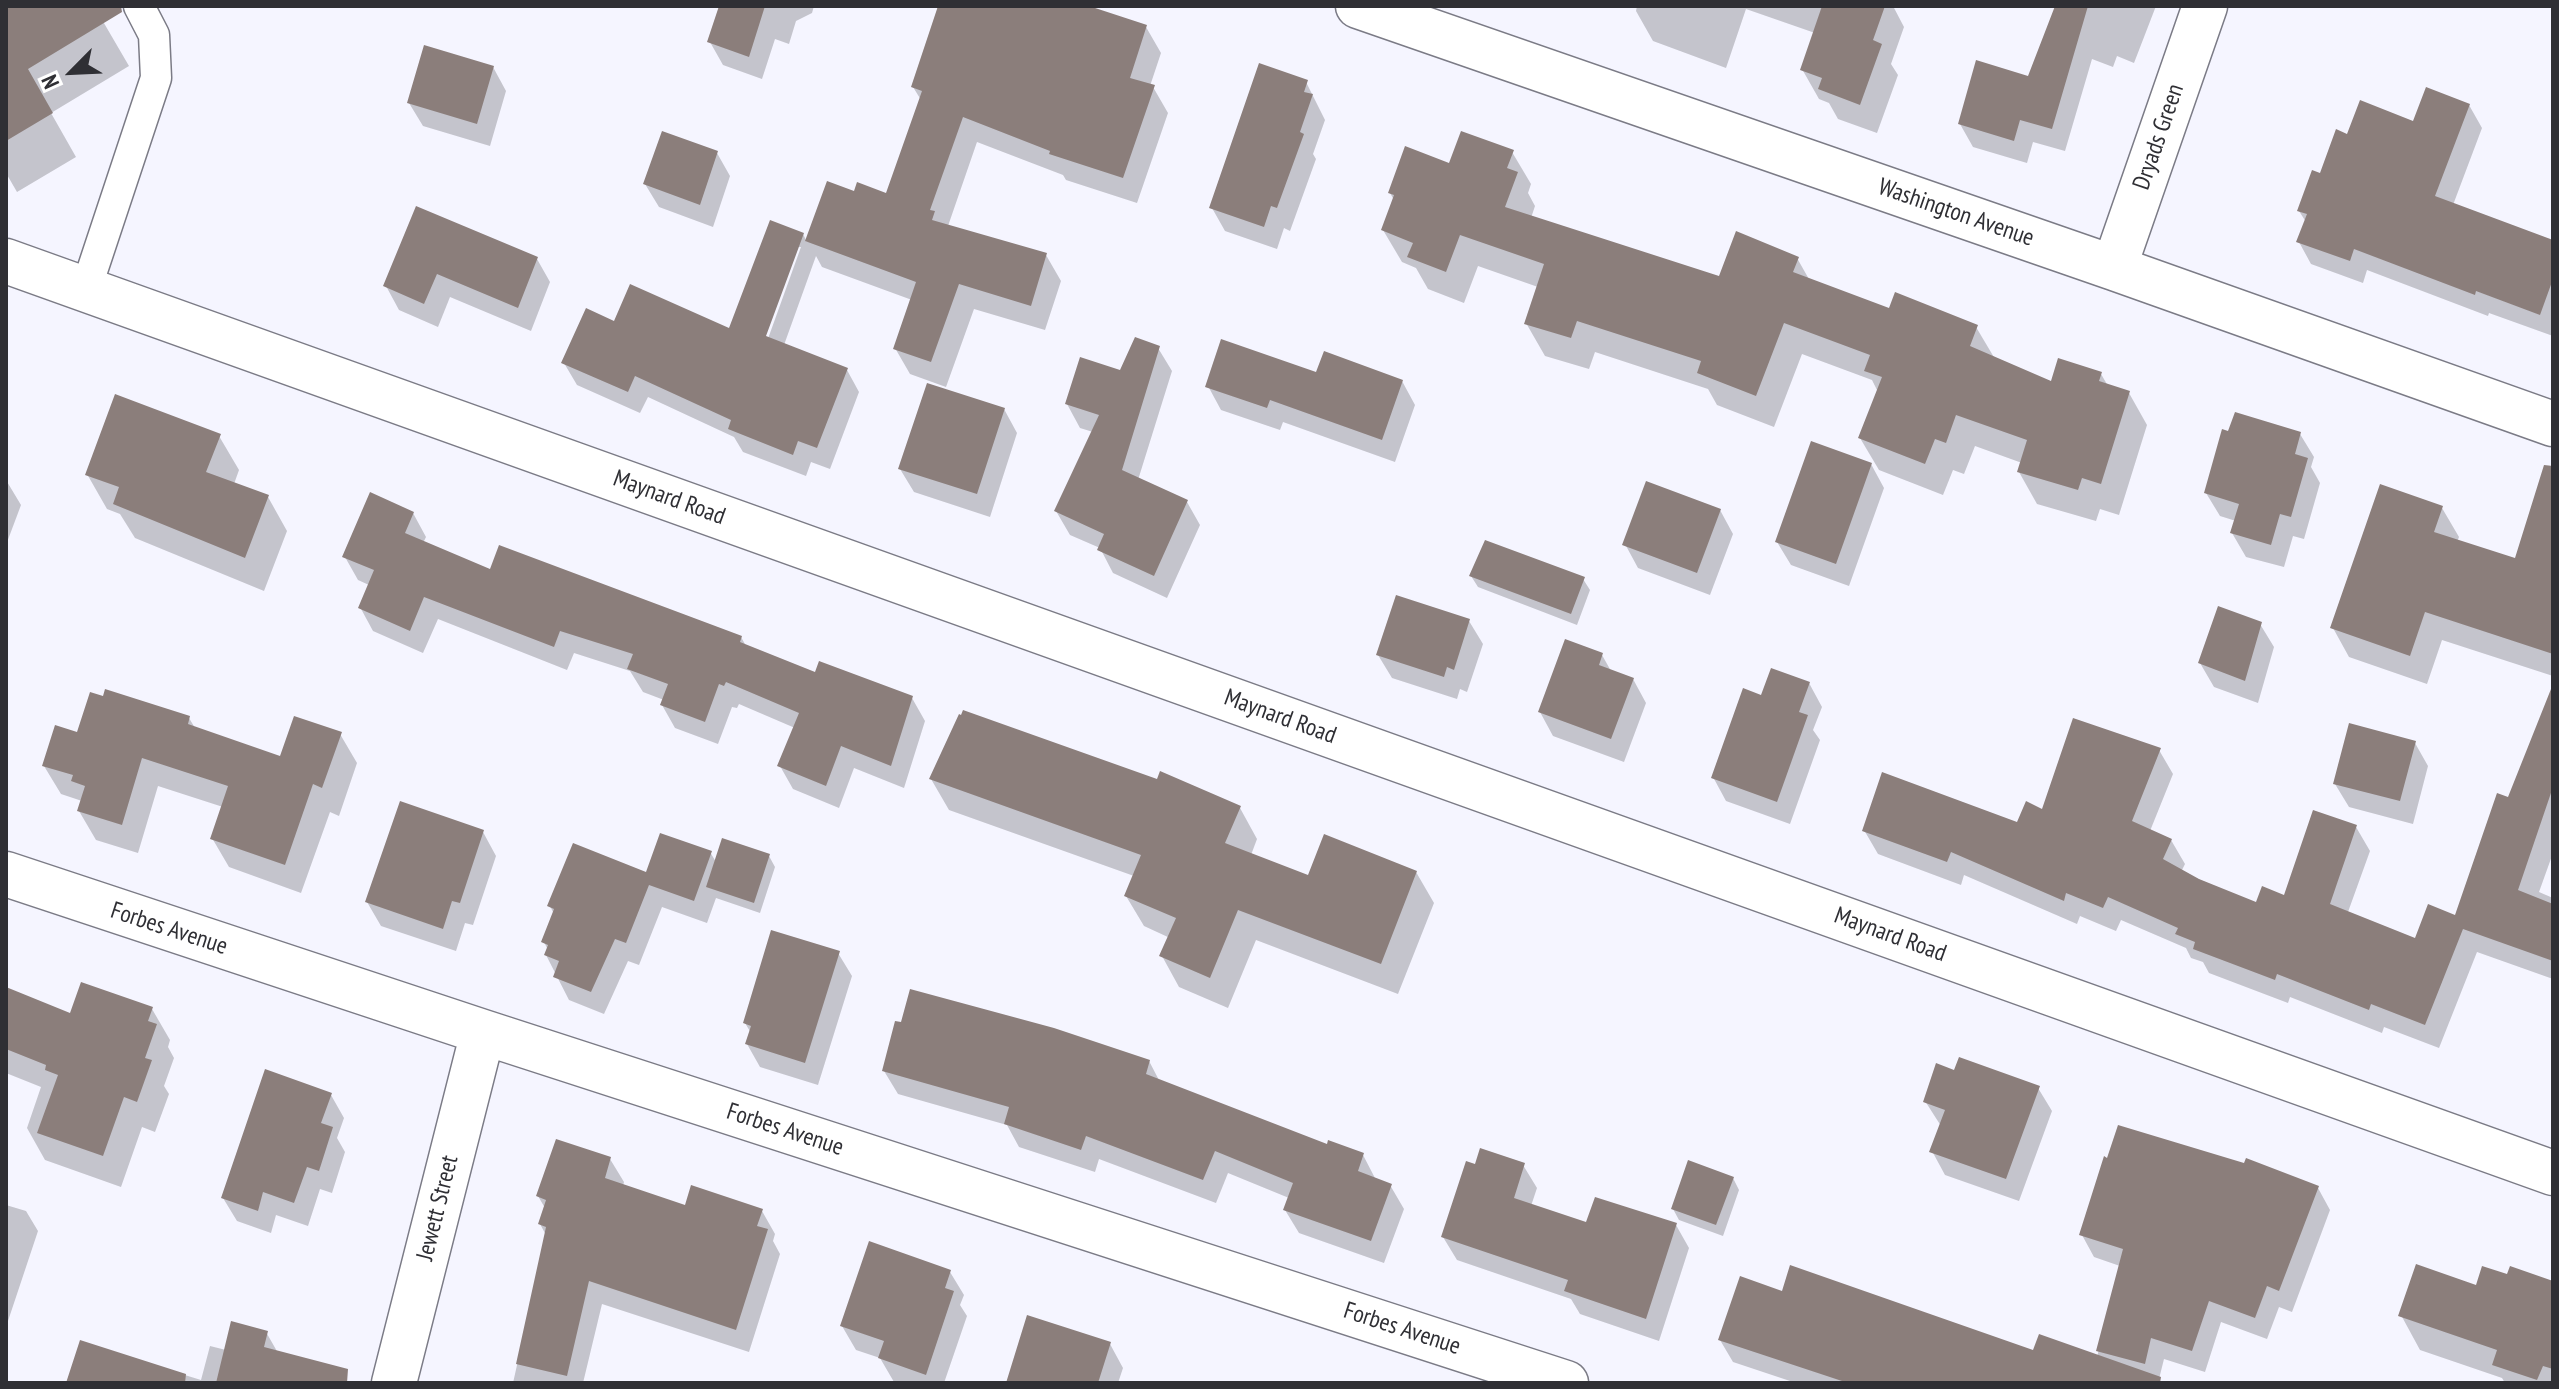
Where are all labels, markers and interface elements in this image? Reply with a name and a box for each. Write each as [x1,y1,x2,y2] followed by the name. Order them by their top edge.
[32,32,112,112] north arrow
[35,71,65,93] text: N
[2127,80,2191,194] street label: Dryads Green
[1874,173,2038,253] street label: Washington Avenue
[609,464,729,532] street label: Maynard Road
[1220,683,1340,751] street label: Maynard Road
[107,897,231,961] street label: Forbes Avenue
[1830,901,1950,969] street label: Maynard Road
[723,1098,847,1162] street label: Forbes Avenue
[411,1152,465,1264] street label: Jewett Street
[1340,1297,1464,1361] street label: Forbes Avenue

